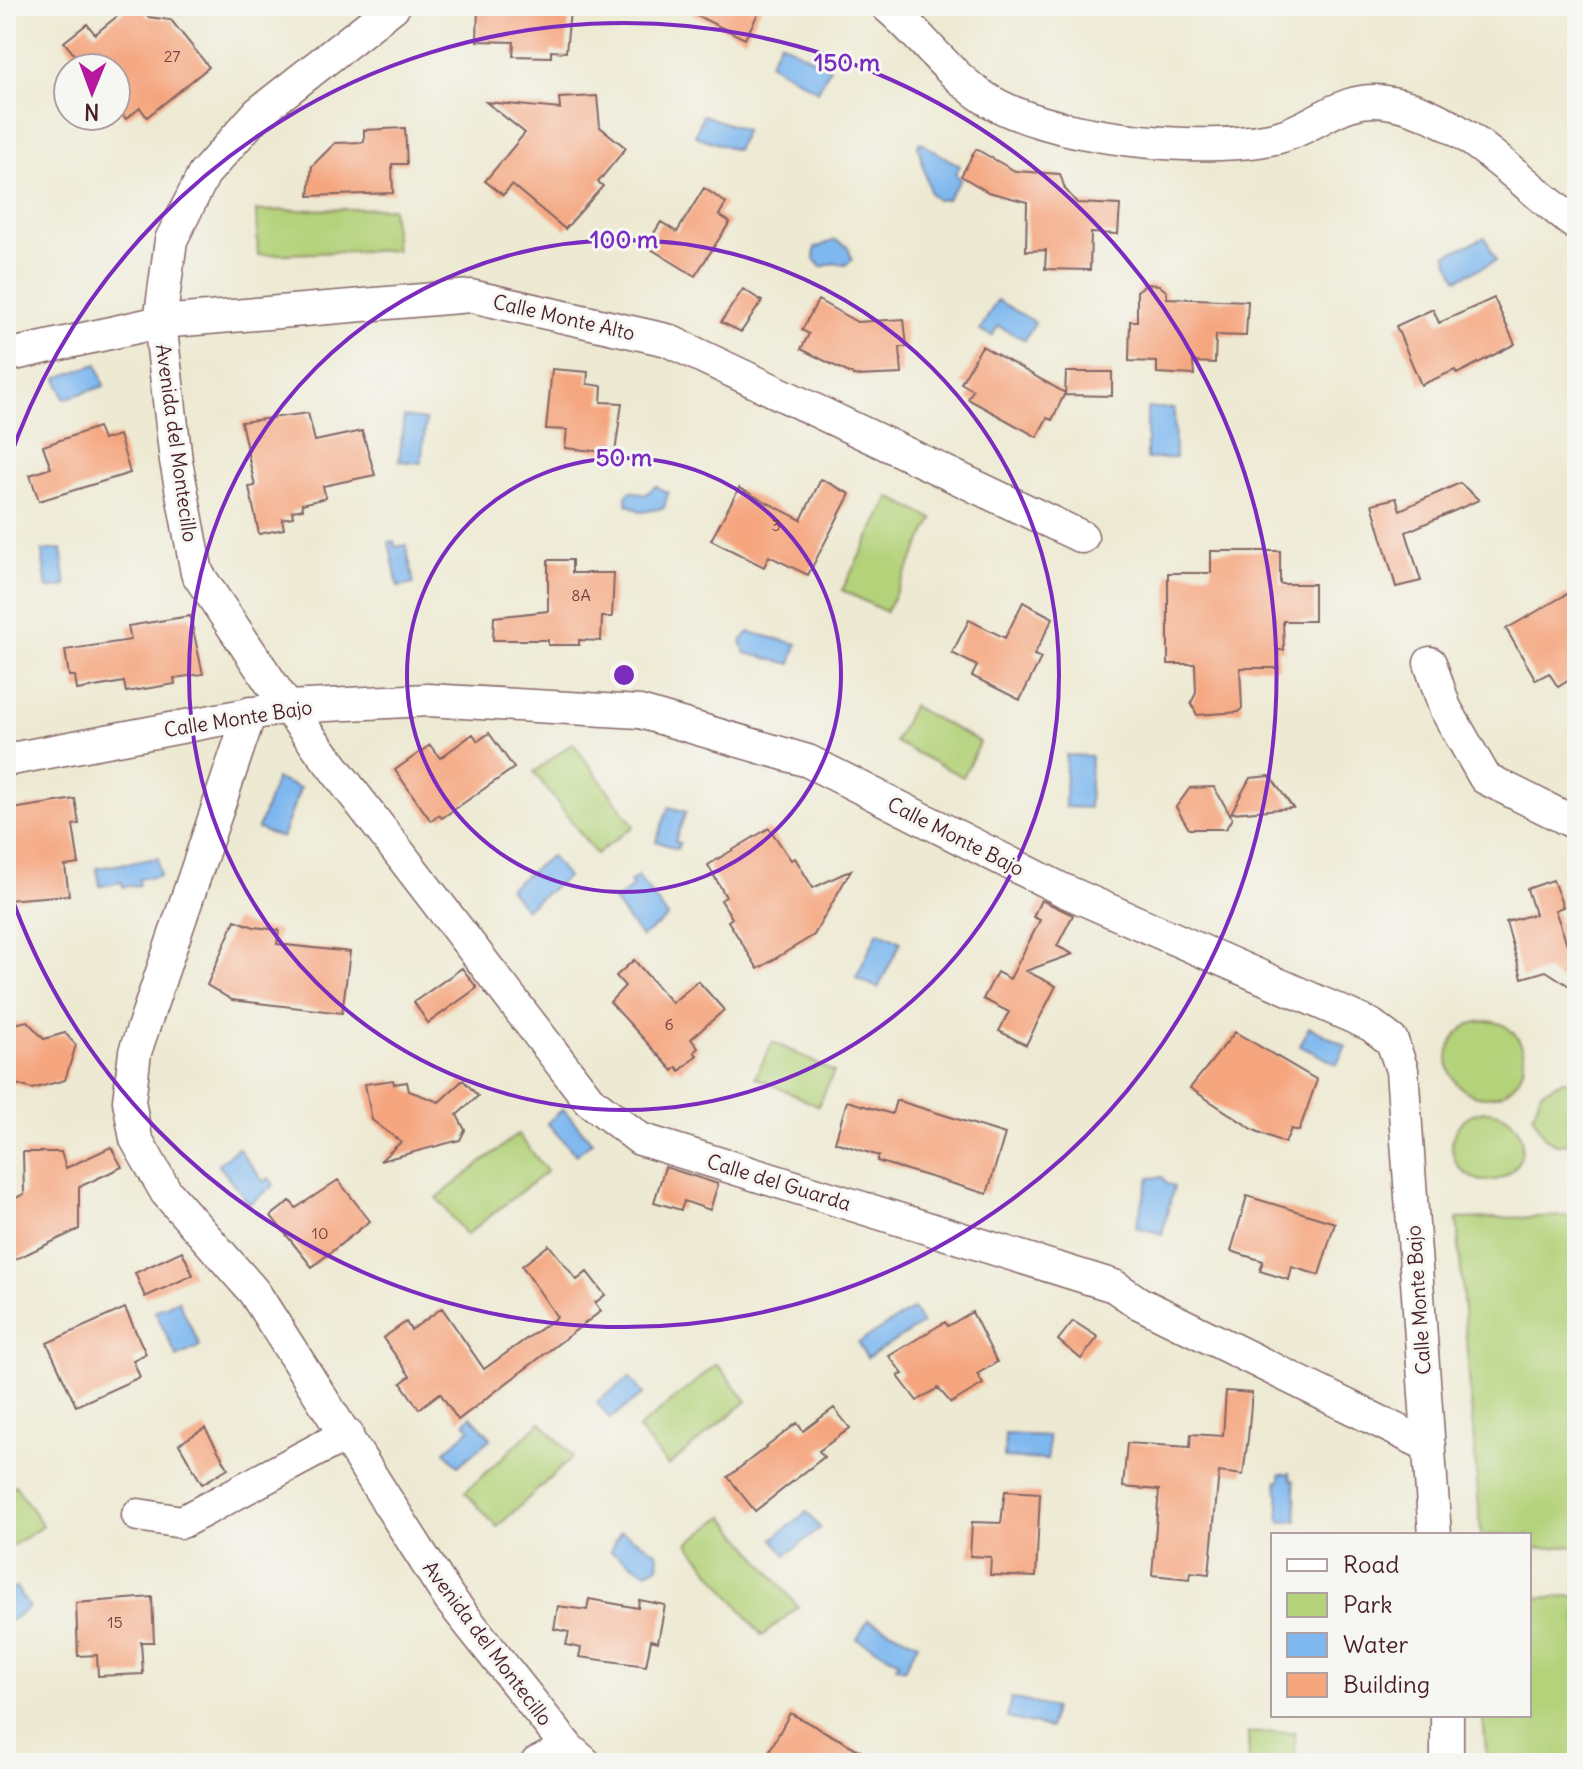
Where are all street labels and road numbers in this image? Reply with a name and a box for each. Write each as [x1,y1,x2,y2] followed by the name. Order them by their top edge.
[491,289,637,345] street label: Calle Monte Alto
[151,342,203,544] street label: Avenida del Montecillo
[162,694,314,742] street label: Calle Monte Bajo
[884,791,1028,881] street label: Calle Monte Bajo
[704,1148,854,1216] street label: Calle del Guarda
[1400,1224,1436,1376] street label: Calle Monte Bajo
[418,1556,558,1730] street label: Avenida del Montecillo

